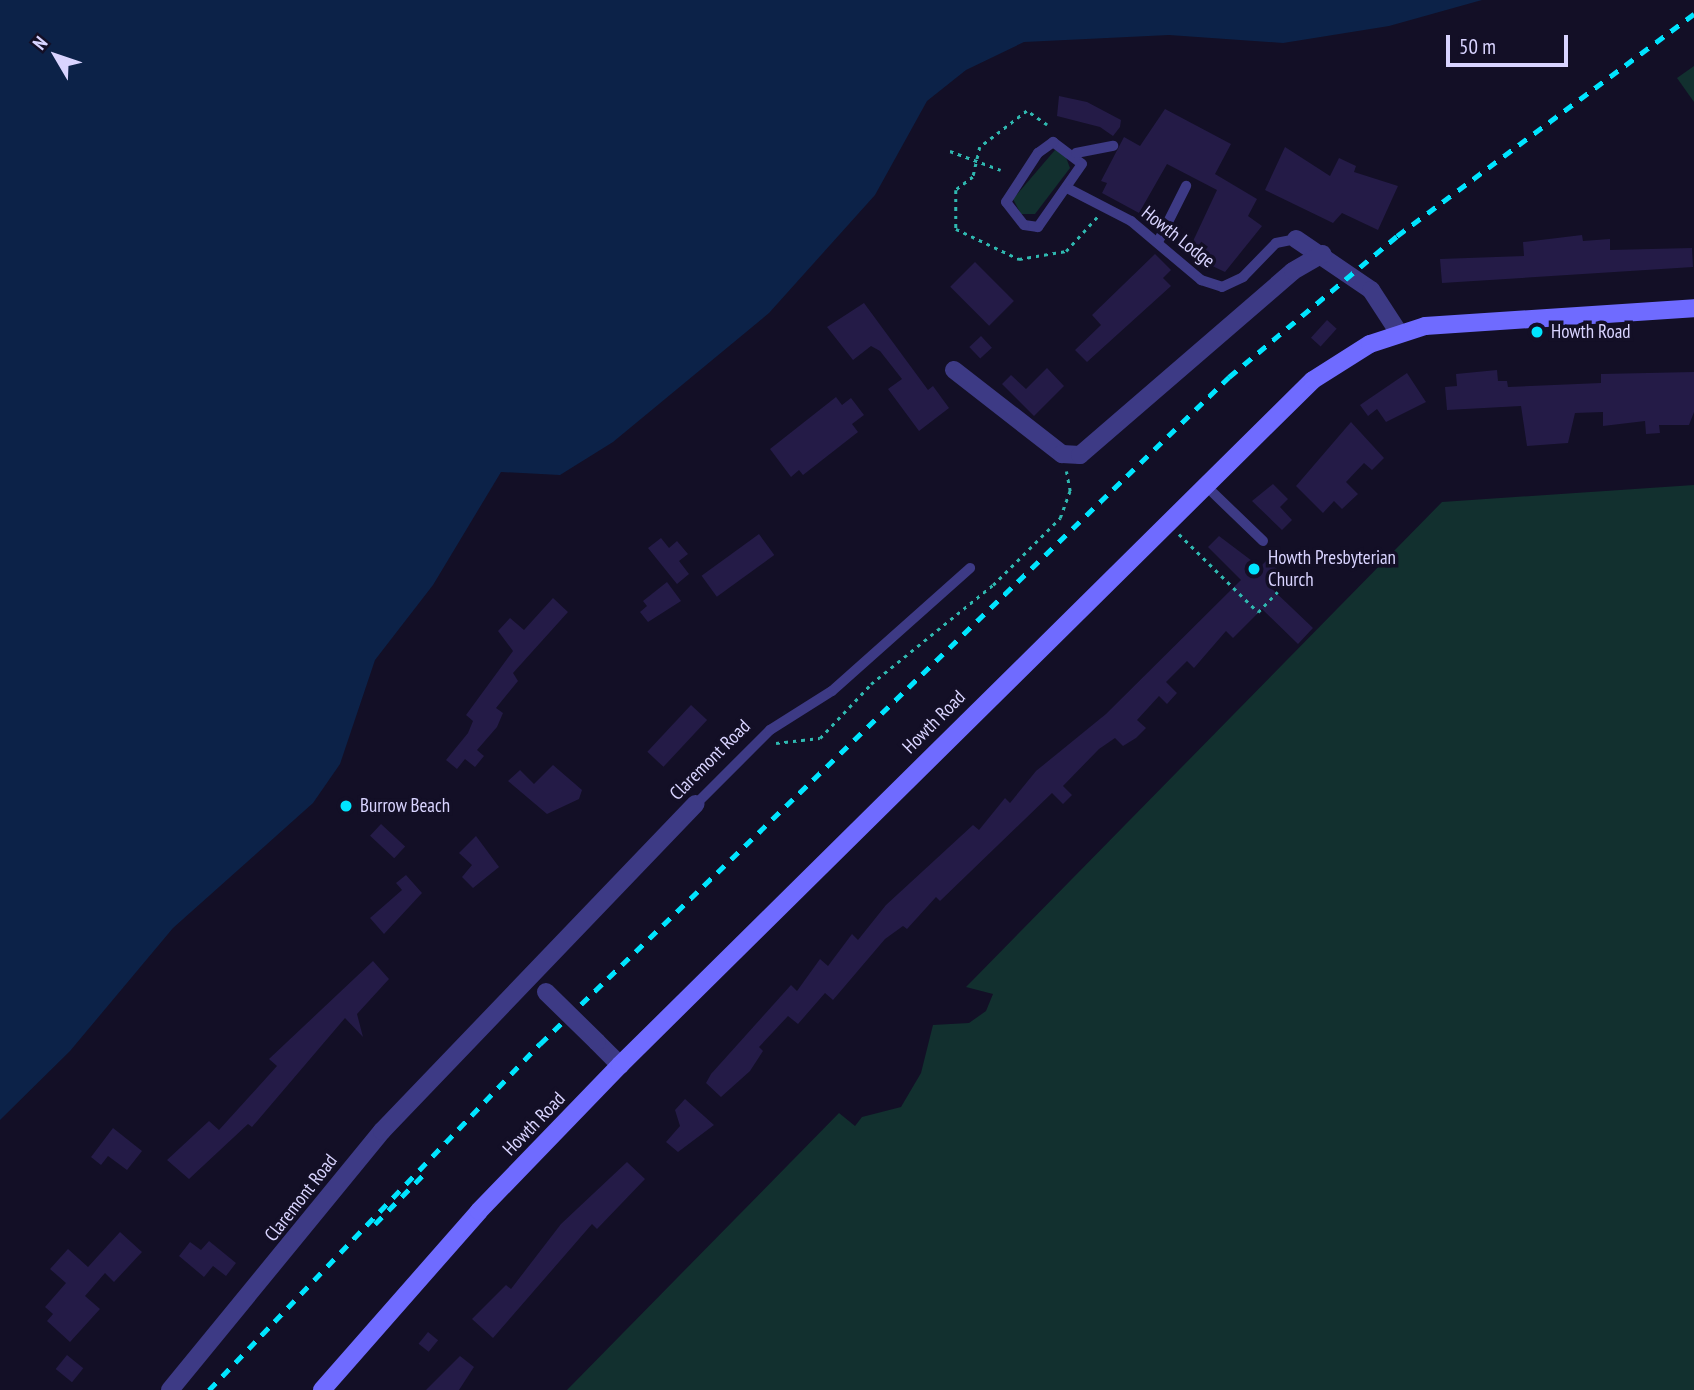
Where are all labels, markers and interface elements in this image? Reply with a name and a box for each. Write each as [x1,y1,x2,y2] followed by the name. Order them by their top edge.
[21,21,91,91] north arrow
[1449,21,1572,65] scale bar
[27,31,52,54] text: N
[1459,33,1496,60] text: 50 m
[1137,201,1219,273] street label: Howth Lodge
[1551,321,1630,343] place label: Howth Road
[1529,324,1545,340] marker: Howth Road
[1268,547,1396,591] place label: Howth Presbyterian Church
[1246,561,1262,577] marker: Howth Presbyterian Church
[898,686,970,758] street label: Howth Road
[665,715,755,805] street label: Claremont Road
[360,795,450,817] place label: Burrow Beach
[338,798,354,814] marker: Burrow Beach
[498,1088,570,1160] street label: Howth Road
[260,1150,342,1246] street label: Claremont Road

